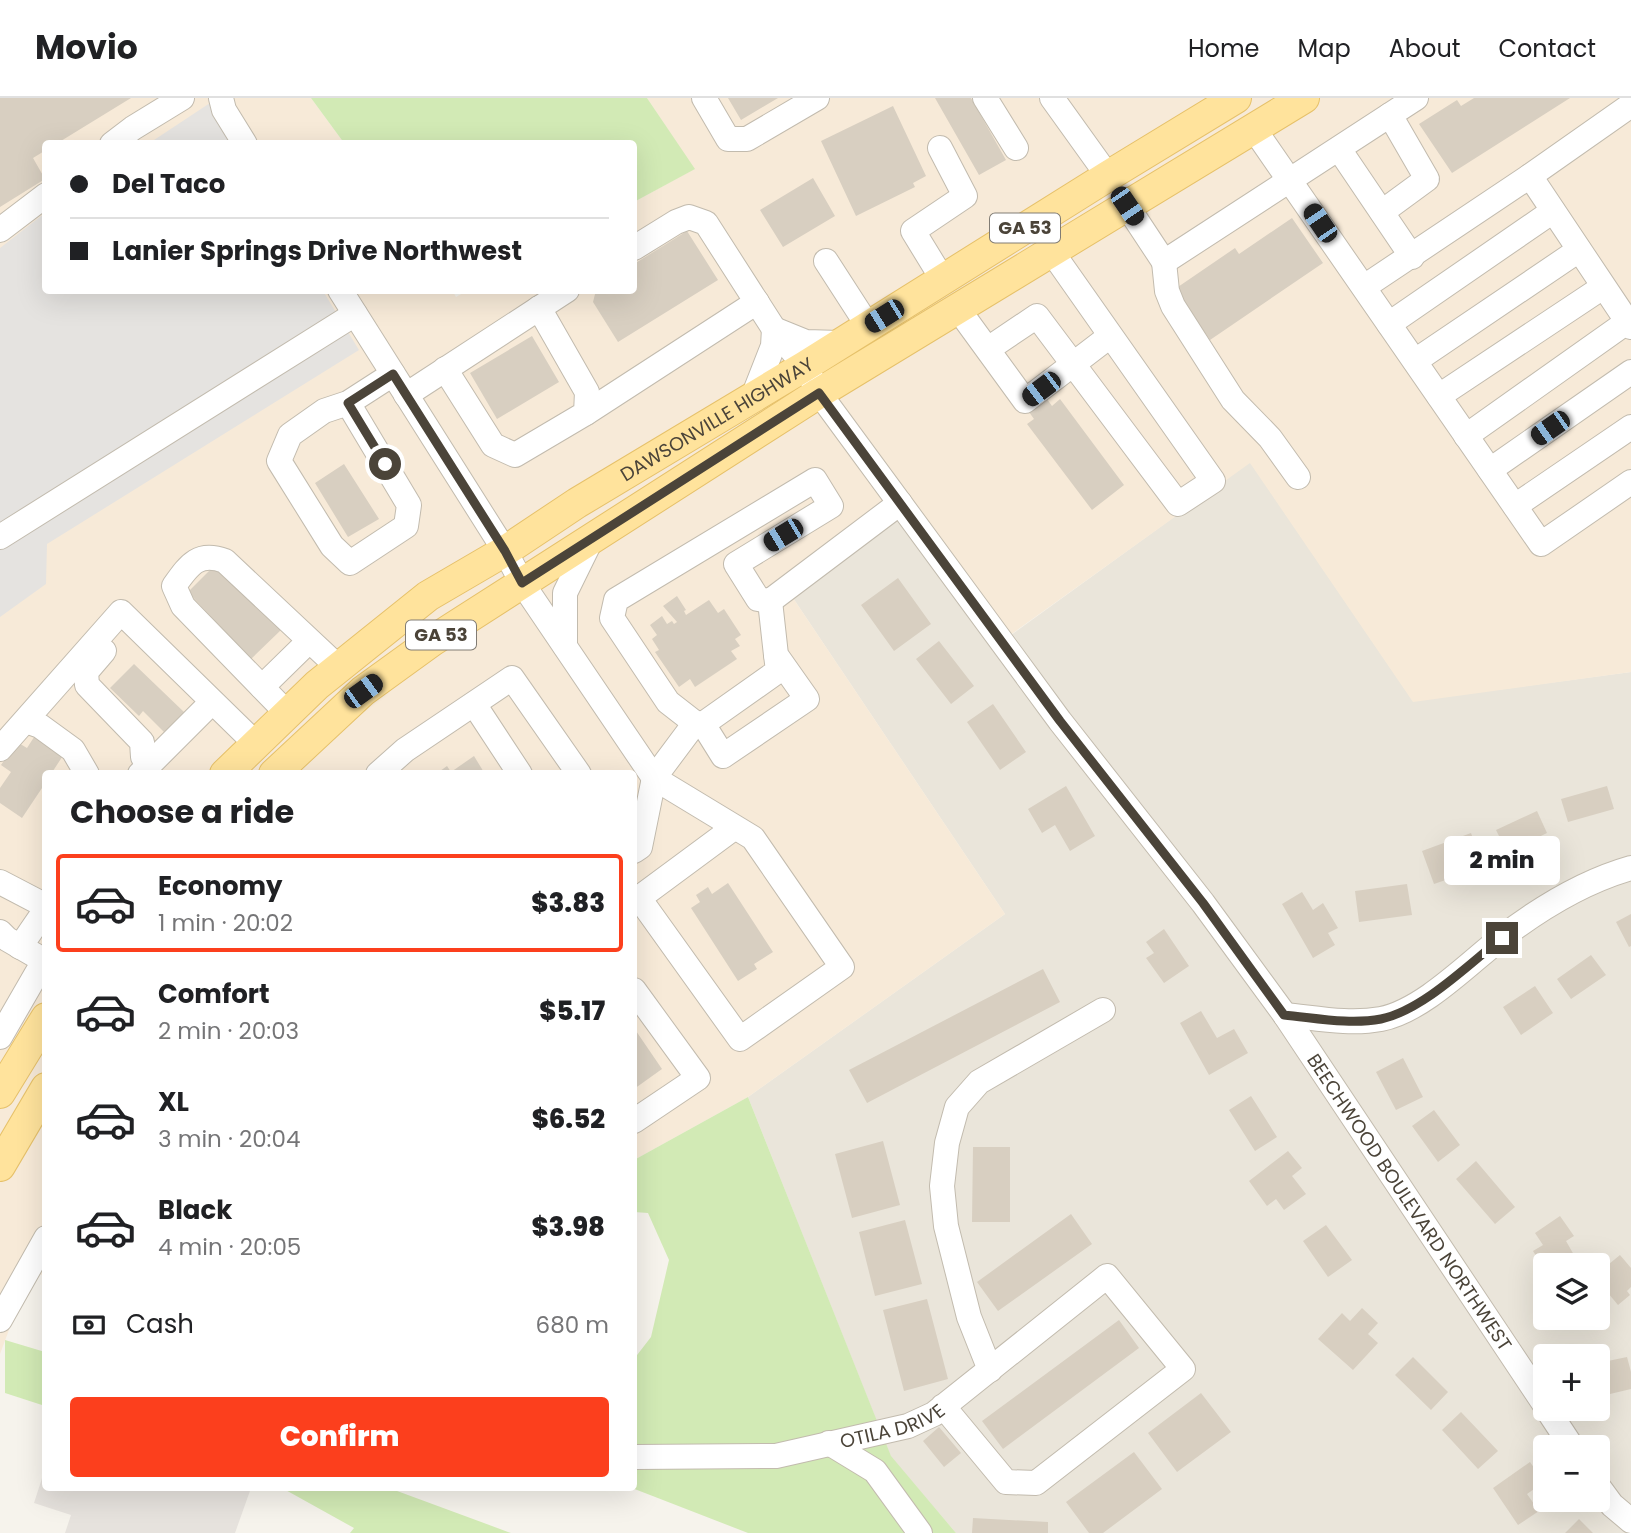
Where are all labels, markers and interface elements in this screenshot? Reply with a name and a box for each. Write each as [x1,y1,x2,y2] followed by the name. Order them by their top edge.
[35,24,138,71] text: Movio
[1188,32,1260,65] text: Home
[1298,32,1351,65] text: Map
[1389,32,1460,65] text: About
[1498,32,1596,65] text: Contact
[112,166,225,202] text: Del Taco
[1107,183,1148,229] car
[1300,200,1341,246] car
[990,214,1060,243] road number: GA 53
[112,233,522,269] text: Lanier Springs Drive Northwest
[861,296,908,336] car
[615,351,819,488] street label: DAWSONVILLE HIGHWAY
[1018,368,1065,410] car
[1527,407,1574,449] car
[369,448,401,480] route start
[760,515,807,555] car
[406,620,476,650] road number: GA 53
[340,670,387,712] car
[70,789,294,834] text: Choose a ride
[1444,836,1560,886] callout: 2 min
[1470,844,1534,876] text: 2 min
[158,868,282,904] text: Economy
[74,872,137,935] icon: car
[531,885,605,921] text: $3.83
[158,907,293,939] text: 1 min · 20:02
[1486,922,1518,954] route end
[158,976,270,1012] text: Comfort
[74,980,137,1043] icon: car
[539,993,605,1029] text: $5.17
[158,1015,299,1047] text: 2 min · 20:03
[1300,1048,1518,1356] street label: BEECHWOOD BOULEVARD NORTHWEST
[158,1084,189,1120] text: XL
[74,1088,137,1151] icon: car
[532,1101,605,1137] text: $6.52
[158,1123,300,1155] text: 3 min · 20:04
[158,1192,232,1228] text: Black
[74,1196,137,1259] icon: car
[531,1209,605,1245] text: $3.98
[158,1231,301,1263] text: 4 min · 20:05
[1533,1253,1610,1512] map controls
[1533,1253,1610,1330] button: layers
[70,1306,108,1344] icon: cash
[126,1306,194,1342] text: Cash
[536,1309,609,1341] text: 680 m
[1533,1344,1610,1421] button: +
[70,1397,609,1477] button: Confirm
[837,1398,951,1455] street label: OTILA DRIVE
[1533,1435,1610,1512] button: −

